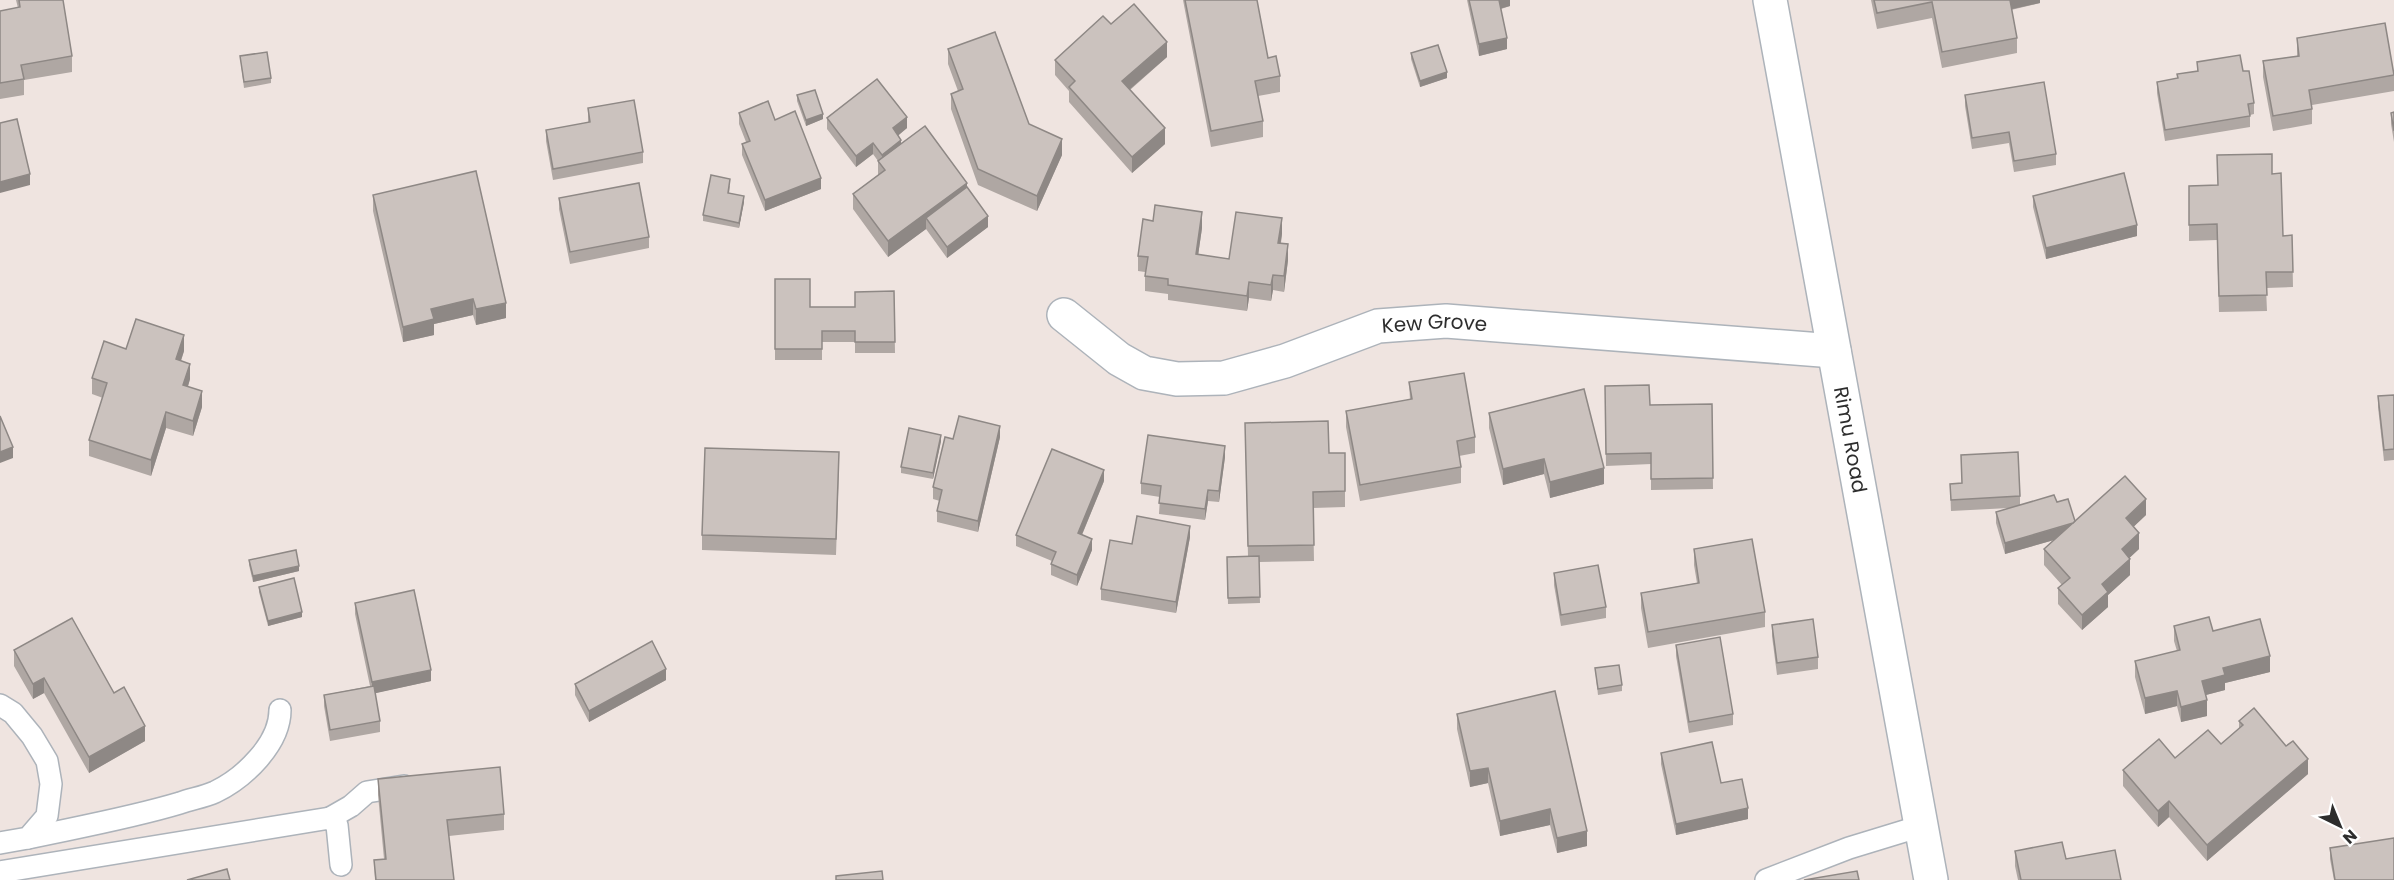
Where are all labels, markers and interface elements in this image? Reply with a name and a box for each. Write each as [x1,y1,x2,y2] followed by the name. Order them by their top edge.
[1381,307,1488,340] street label: Kew Grove
[1827,384,1874,495] street label: Rimu Road
[2310,796,2370,856] north arrow
[2338,824,2362,849] text: N

